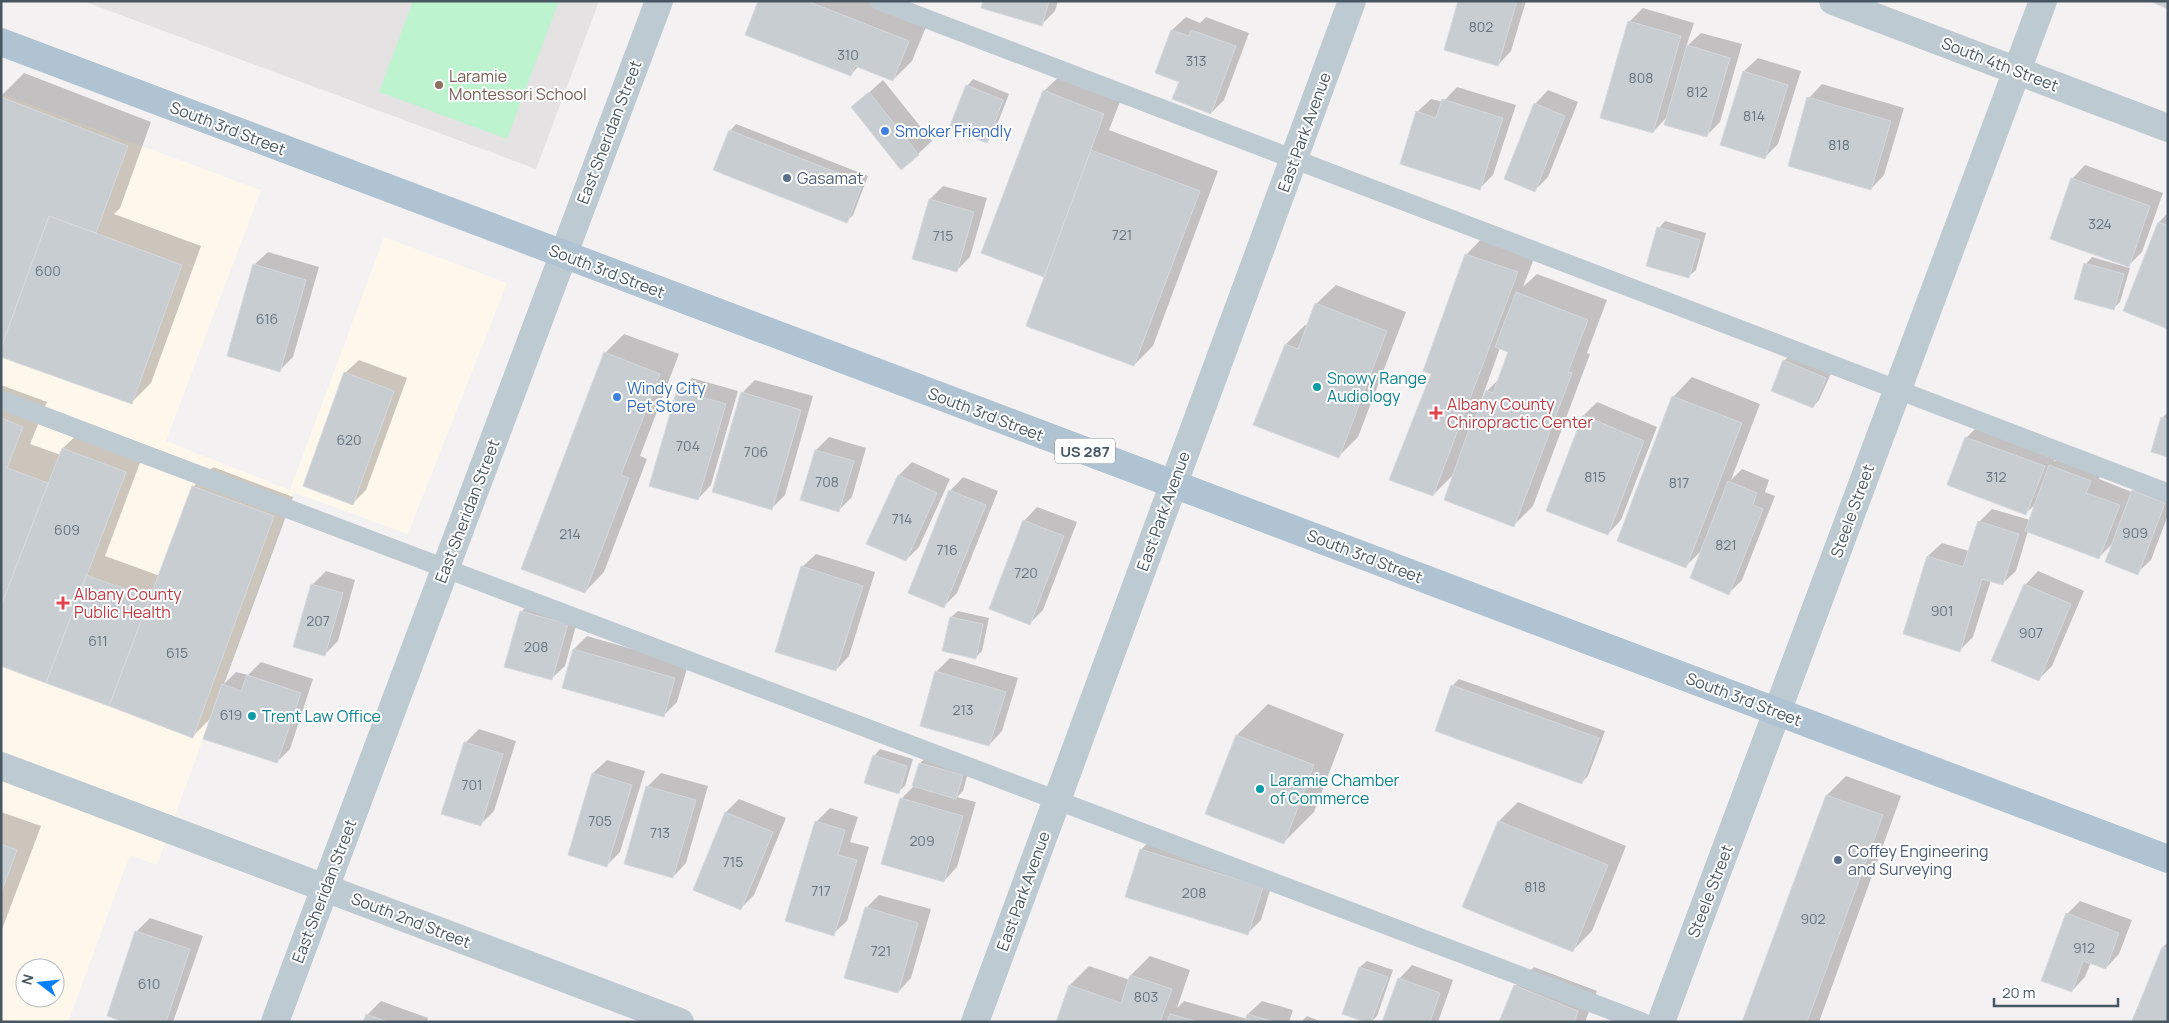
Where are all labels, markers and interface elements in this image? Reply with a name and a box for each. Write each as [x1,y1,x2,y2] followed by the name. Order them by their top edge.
[1469,17,1493,36] house number: 802
[1938,32,2062,96] street label: South 4th Street
[837,45,859,64] house number: 310
[1186,51,1206,70] house number: 313
[571,57,647,207] street label: East Sheridan Street
[449,65,587,105] place label: Laramie Montessori School
[1629,68,1653,87] house number: 808
[1272,69,1336,195] street label: East Park Avenue
[433,79,445,91] marker: Laramie Montessori School
[1686,82,1708,101] house number: 812
[167,96,289,160] street label: South 3rd Street
[1743,106,1765,125] house number: 814
[895,120,1012,142] place label: Smoker Friendly
[879,125,891,137] marker: Smoker Friendly
[1828,135,1850,154] house number: 818
[797,167,863,189] place label: Gasamat
[781,172,793,184] marker: Gasamat
[2088,214,2112,233] house number: 324
[1112,225,1132,244] house number: 721
[933,226,953,245] house number: 715
[546,239,668,303] street label: South 3rd Street
[35,261,61,280] house number: 600
[256,309,278,328] house number: 616
[1327,367,1427,407] place label: Snowy Range Audiology
[627,377,706,417] place label: Windy City Pet Store
[1311,381,1323,393] marker: Snowy Range Audiology
[925,382,1047,446] street label: South 3rd Street
[611,391,623,403] marker: Windy City Pet Store
[1447,393,1593,433] place label: Albany County Chiropractic Center
[1429,406,1443,420] marker: Albany County Chiropractic Center
[336,430,362,449] house number: 620
[429,436,505,586] street label: East Sheridan Street
[676,436,700,455] house number: 704
[1055,438,1115,464] road number: US 287
[744,442,768,461] house number: 706
[1131,448,1195,574] street label: East Park Avenue
[1825,461,1879,561] street label: Steele Street
[1584,467,1606,486] house number: 815
[1985,467,2007,486] house number: 312
[815,472,839,491] house number: 708
[1669,473,1689,492] house number: 817
[892,509,912,528] house number: 714
[54,520,80,539] house number: 609
[2122,523,2148,542] house number: 909
[559,524,581,543] house number: 214
[1304,524,1426,588] street label: South 3rd Street
[1715,535,1737,554] house number: 821
[936,540,958,559] house number: 716
[1014,563,1038,582] house number: 720
[74,583,182,623] place label: Albany County Public Health
[56,596,70,610] marker: Albany County Public Health
[1931,601,1953,620] house number: 901
[306,611,330,630] house number: 207
[2019,623,2043,642] house number: 907
[88,631,108,650] house number: 611
[524,637,548,656] house number: 208
[166,643,188,662] house number: 615
[1683,667,1805,731] street label: South 3rd Street
[952,700,974,719] house number: 213
[220,705,242,724] house number: 619
[262,705,381,727] place label: Trent Law Office
[246,710,258,722] marker: Trent Law Office
[1270,769,1399,809] place label: Laramie Chamber of Commerce
[461,775,483,794] house number: 701
[1254,783,1266,795] marker: Laramie Chamber of Commerce
[588,811,612,830] house number: 705
[286,816,362,966] street label: East Sheridan Street
[650,823,670,842] house number: 713
[991,828,1055,954] street label: East Park Avenue
[909,831,935,850] house number: 209
[1848,840,1989,880] place label: Coffey Engineering and Surveying
[1682,841,1738,941] street label: Steele Street
[723,852,743,871] house number: 715
[1832,854,1844,866] marker: Coffey Engineering and Surveying
[1524,877,1546,896] house number: 818
[811,881,831,900] house number: 717
[1182,883,1206,902] house number: 208
[348,887,474,953] street label: South 2nd Street
[1800,909,1826,928] house number: 902
[2073,938,2095,957] house number: 912
[871,941,891,960] house number: 721
[15,958,65,1008] north arrow
[17,972,38,987] text: N
[138,974,160,993] house number: 610
[1994,976,2118,1008] scale bar
[2002,982,2035,1003] text: 20 m
[1134,987,1158,1006] house number: 803

